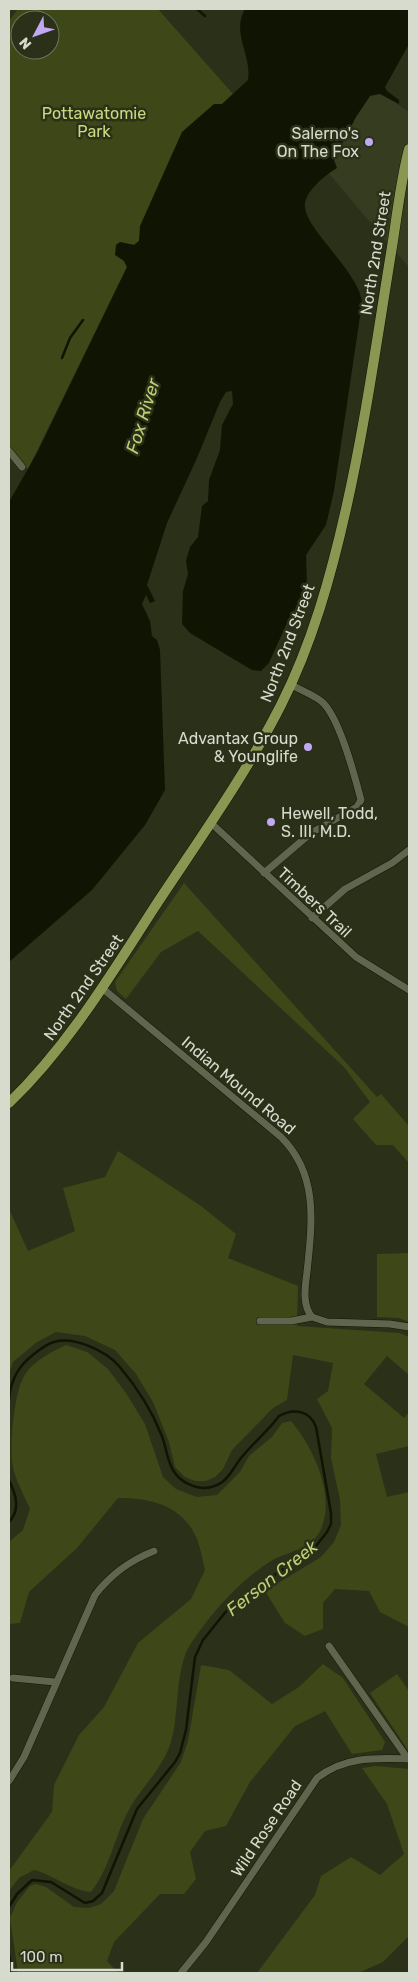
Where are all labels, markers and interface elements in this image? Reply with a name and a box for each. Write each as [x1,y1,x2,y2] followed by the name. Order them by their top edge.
[10,10,60,60] north arrow
[16,34,35,53] text: N
[42,104,146,141] park label: Pottawatomie Park
[277,124,359,161] place label: Salerno's On The Fox
[363,136,375,148] marker: Salerno's On The Fox
[356,190,395,316] street label: North 2nd Street
[121,375,165,456] water label: Fox River
[256,581,319,705] street label: North 2nd Street
[178,729,298,766] place label: Advantax Group & Younglife
[302,741,314,753] marker: Advantax Group & Younglife
[281,804,378,841] place label: Hewell, Todd, S. III, M.D.
[265,816,277,828] marker: Hewell, Todd, S. III, M.D.
[274,863,356,941] street label: Timbers Trail
[40,931,127,1044] street label: North 2nd Street
[178,1032,299,1138] street label: Indian Mound Road
[222,1535,323,1621] water label: Ferson Creek
[227,1776,306,1880] street label: Wild Rose Road
[12,1940,122,1972] scale bar
[20,1948,62,1966] text: 100 m

